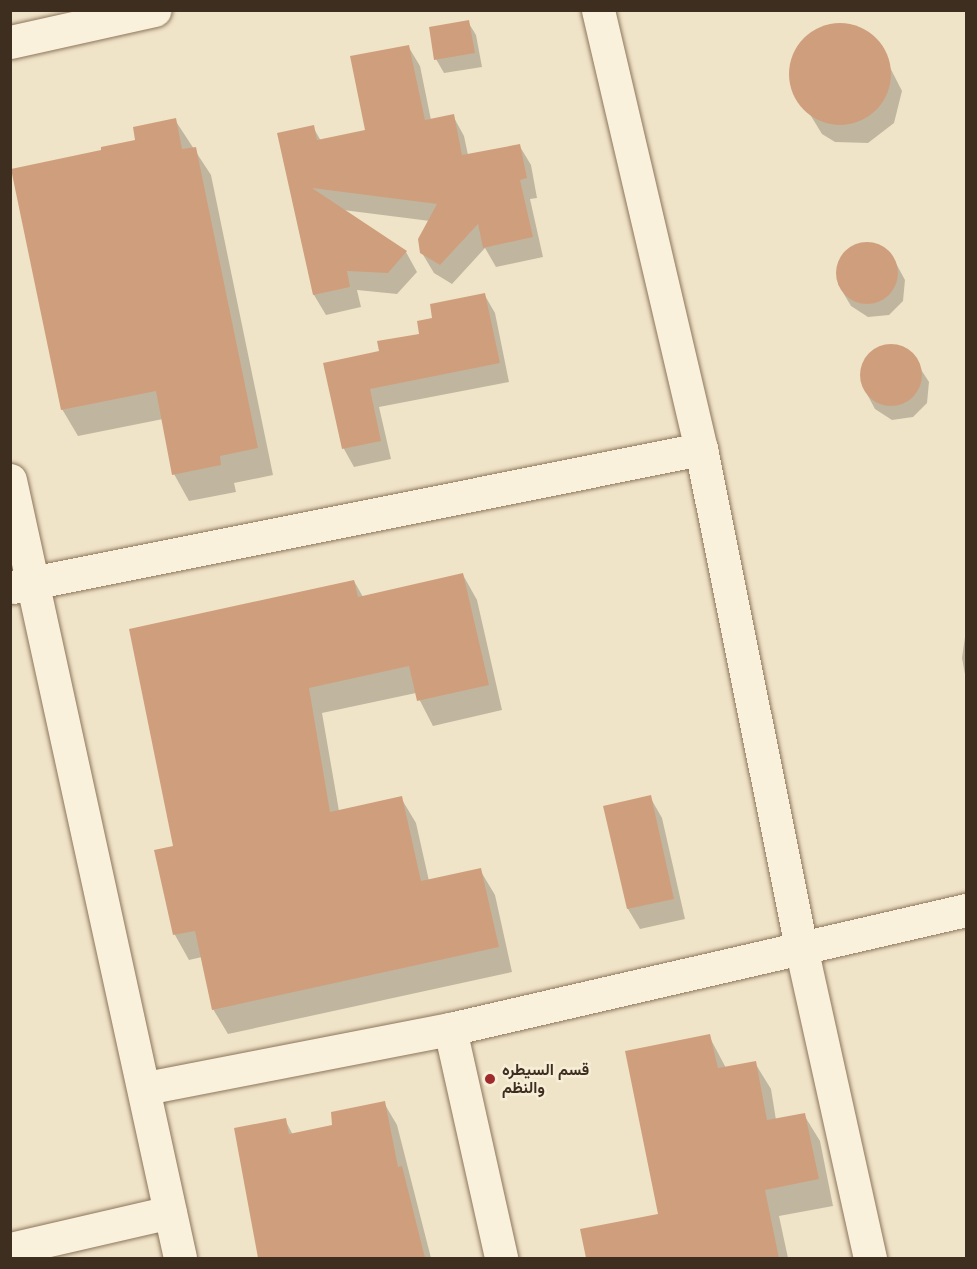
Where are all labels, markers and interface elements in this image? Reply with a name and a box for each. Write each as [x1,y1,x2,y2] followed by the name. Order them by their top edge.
[502,1060,589,1098] place label: قسم السيطره والنظم
[483,1072,497,1086] marker: قسم السيطره والنظم

